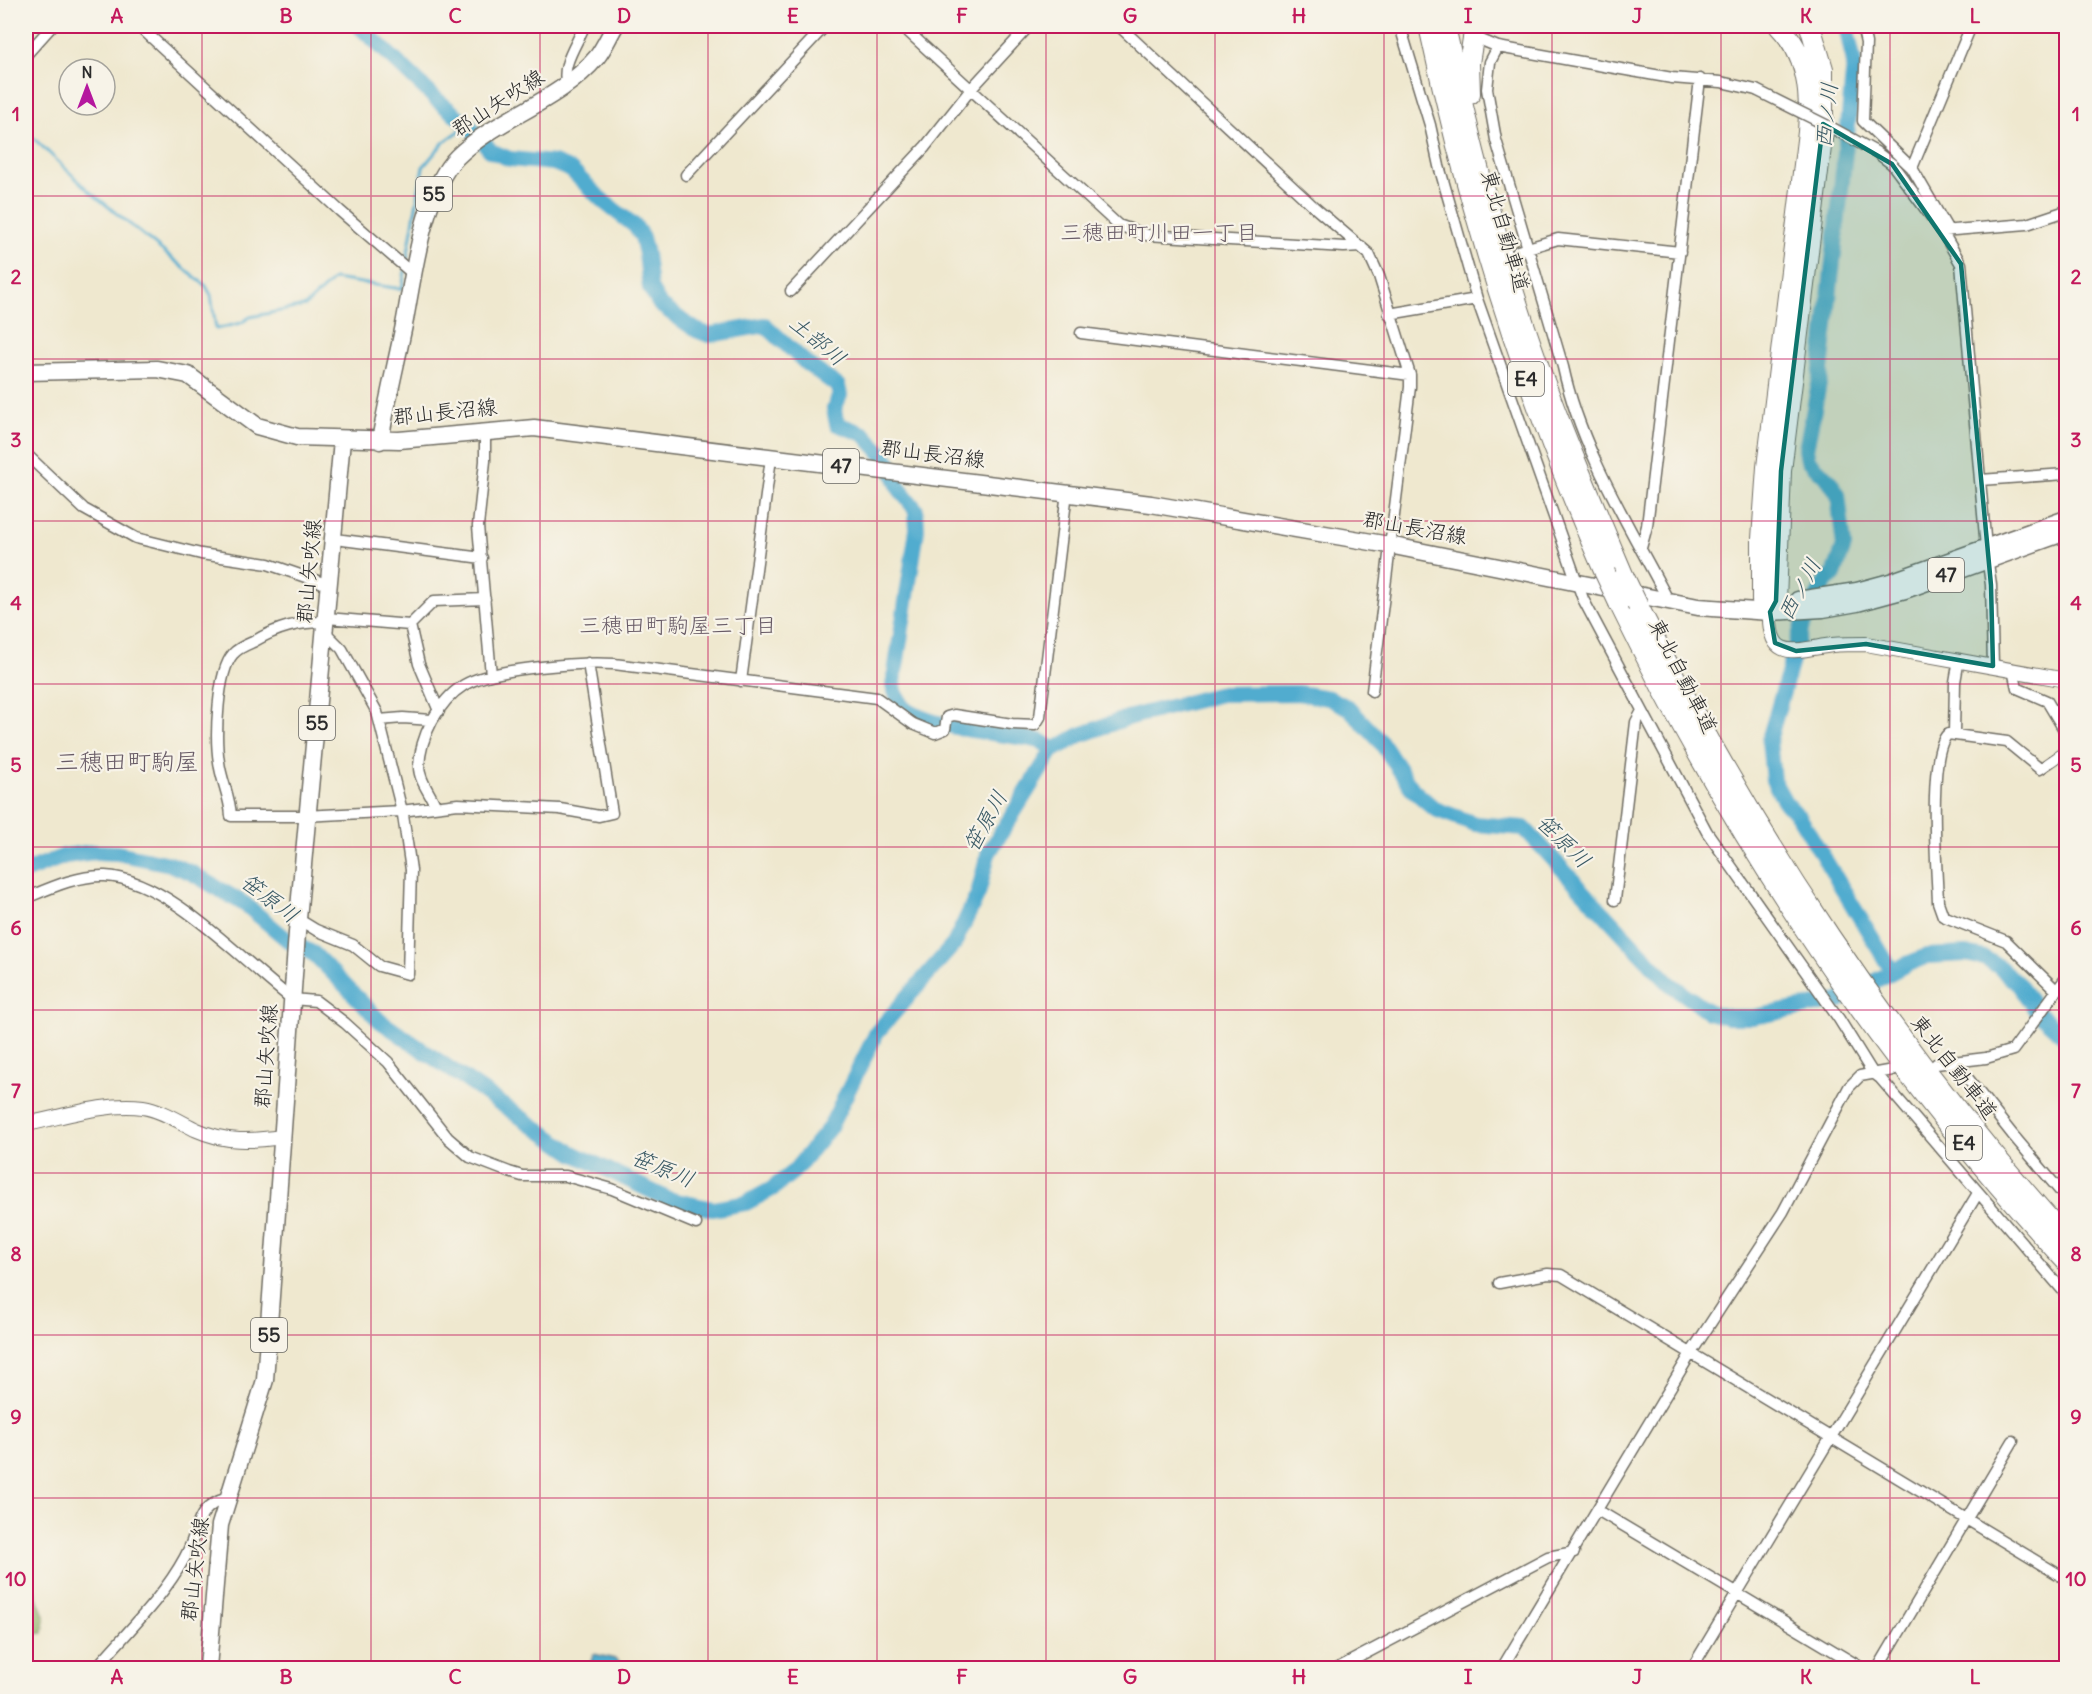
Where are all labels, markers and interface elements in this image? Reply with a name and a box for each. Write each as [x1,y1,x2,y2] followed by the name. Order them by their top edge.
[111,3,124,28] text: A
[279,3,293,28] text: B
[448,3,462,28] text: C
[617,3,631,28] text: D
[787,3,799,28] text: E
[956,3,968,28] text: F
[1123,3,1137,28] text: G
[1292,3,1306,28] text: H
[1464,3,1473,28] text: I
[1632,3,1643,28] text: J
[1800,3,1813,28] text: K
[1970,3,1981,28] text: L
[57,57,117,117] north arrow
[81,62,93,82] text: N
[446,63,549,142] street label: 郡山矢吹線
[1809,81,1843,149] water label: 西ノ川
[12,101,20,126] text: 1
[2072,101,2080,126] text: 1
[1475,167,1536,295] street label: 東北自動車道
[416,177,452,211] road number: 55
[1060,218,1258,246] district label: 三穂田町川田一丁目
[11,264,22,289] text: 2
[2071,264,2082,289] text: 2
[784,308,852,372] water label: 土部川
[1508,362,1544,396] road number: E4
[391,393,499,430] street label: 郡山長沼線
[10,427,22,452] text: 3
[2070,427,2082,452] text: 3
[879,434,987,473] street label: 郡山長沼線
[823,449,859,483] road number: 47
[1361,505,1469,550] street label: 郡山長沼線
[290,517,327,624] street label: 郡山矢吹線
[1771,553,1827,625] water label: 西ノ川
[1928,558,1964,592] road number: 47
[10,590,22,615] text: 4
[2070,590,2082,615] text: 4
[579,611,777,639] district label: 三穂田町駒屋三丁目
[1643,614,1724,738] street label: 東北自動車道
[299,706,335,740] road number: 55
[55,746,199,776] district label: 三穂田町駒屋
[10,752,22,777] text: 5
[2070,752,2082,777] text: 5
[957,785,1013,857] water label: 笹原川
[1531,808,1597,874] water label: 笹原川
[235,867,305,929] water label: 笹原川
[10,915,22,940] text: 6
[2070,915,2082,940] text: 6
[248,1003,283,1109] street label: 郡山矢吹線
[1905,1009,2004,1125] street label: 東北自動車道
[11,1078,21,1103] text: 7
[2071,1078,2081,1103] text: 7
[1946,1126,1982,1160] road number: E4
[627,1143,699,1193] water label: 笹原川
[10,1241,22,1266] text: 8
[2070,1241,2082,1266] text: 8
[251,1318,287,1352] road number: 55
[10,1404,22,1429] text: 9
[2070,1404,2082,1429] text: 9
[175,1515,214,1623] street label: 郡山矢吹線
[5,1566,27,1591] text: 10
[2065,1566,2087,1591] text: 10
[111,1664,124,1689] text: A
[279,1664,293,1689] text: B
[448,1664,462,1689] text: C
[617,1664,631,1689] text: D
[787,1664,799,1689] text: E
[956,1664,968,1689] text: F
[1123,1664,1137,1689] text: G
[1292,1664,1306,1689] text: H
[1464,1664,1473,1689] text: I
[1632,1664,1643,1689] text: J
[1800,1664,1813,1689] text: K
[1970,1664,1981,1689] text: L

